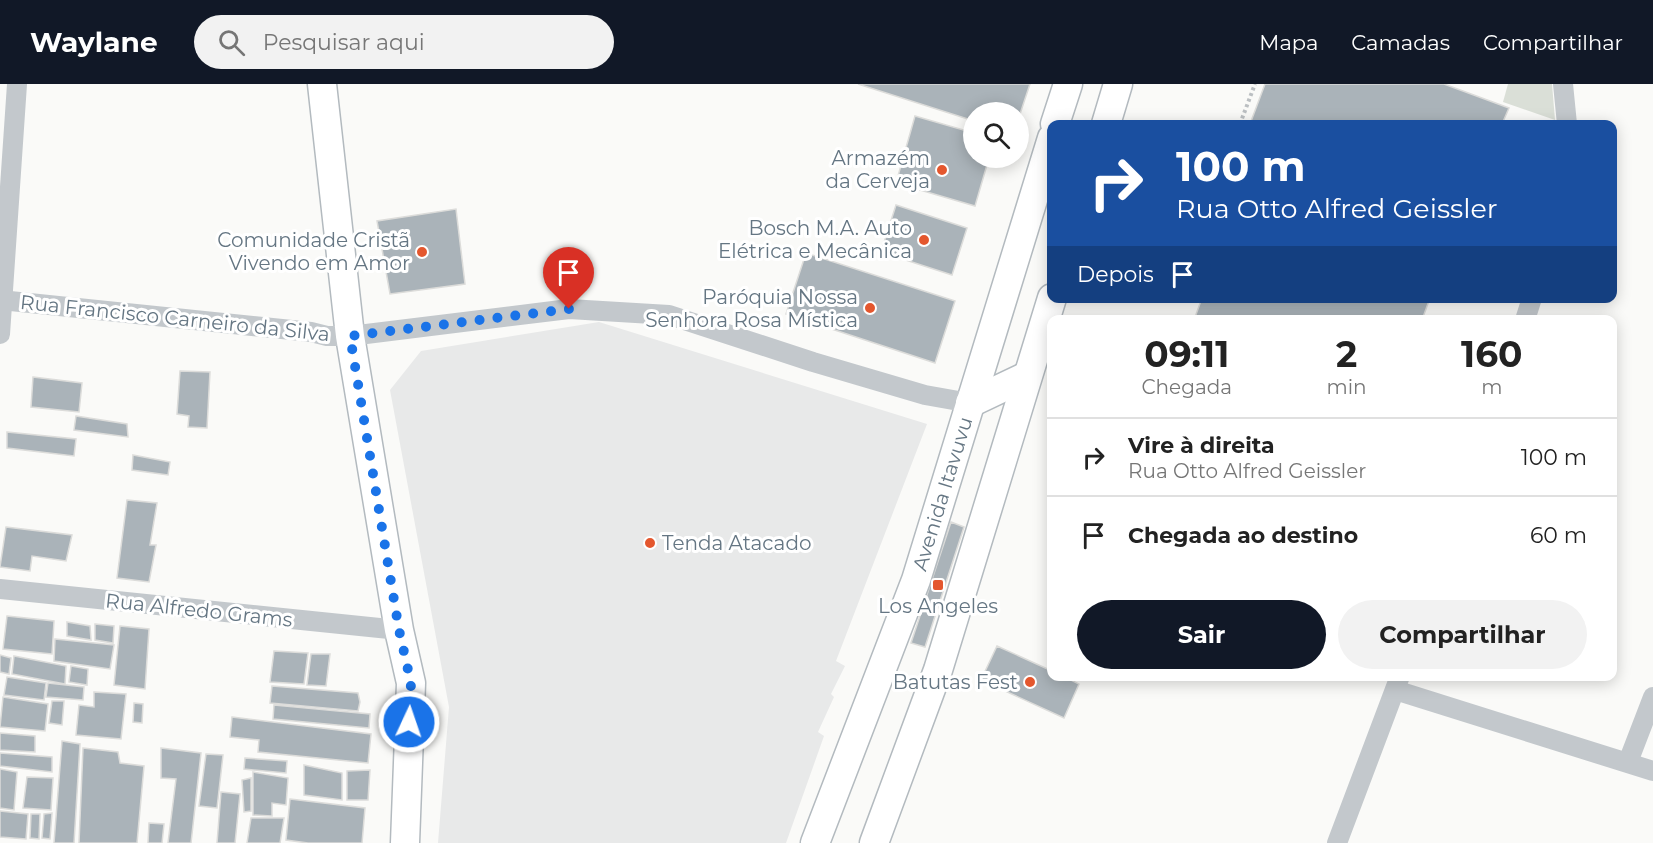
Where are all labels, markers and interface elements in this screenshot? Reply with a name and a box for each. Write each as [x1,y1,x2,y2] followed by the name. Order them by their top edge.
[194,15,614,69] search box
[30,25,158,59] text: Waylane
[215,26,248,59] icon: search
[263,29,425,56] text: Pesquisar aqui
[1259,30,1318,55] text: Mapa
[1351,30,1450,55] text: Camadas
[1483,30,1623,55] text: Compartilhar
[963,102,1029,168] map controls
[963,102,1029,168] button: search
[1176,140,1305,192] text: 100 m
[1077,144,1155,222] icon: right
[826,146,930,193] place label: Armazém da Cerveja
[935,163,949,177] marker: Armazém da Cerveja
[1176,192,1498,225] text: Rua Otto Alfred Geissler
[718,216,912,263] place label: Bosch M.A. Auto Elétrica e Mecânica
[217,228,410,275] place label: Comunidade Cristã Vivendo em Amor
[917,233,931,247] marker: Bosch M.A. Auto Elétrica e Mecânica
[415,245,429,259] marker: Comunidade Cristã Vivendo em Amor
[543,247,594,309] pin
[552,256,585,289] icon: arrive
[1166,258,1199,291] icon: arrive
[1077,261,1154,288] text: Depois
[645,285,858,332] place label: Paróquia Nossa Senhora Rosa Mística
[19,290,331,346] street label: Rua Francisco Carneiro da Silva
[863,301,877,315] marker: Paróquia Nossa Senhora Rosa Mística
[1144,332,1229,376] text: 09:11
[1336,332,1357,376] text: 2
[1461,332,1523,376] text: 160
[1141,375,1232,399] text: Chegada
[1326,375,1367,399] text: min
[1481,375,1502,399] text: m
[908,414,978,574] street label: Avenida Itavuvu
[1128,432,1275,459] text: Vire à direita
[1077,441,1110,474] icon: right
[1521,444,1587,471] text: 100 m
[1128,459,1366,483] text: Rua Otto Alfred Geissler
[1077,519,1110,552] icon: arrive
[1128,522,1358,549] text: Chegada ao destino
[1530,522,1587,549] text: 60 m
[662,531,812,555] place label: Tenda Atacado
[643,536,657,550] marker: Tenda Atacado
[931,578,945,592] marker: Los Angeles
[104,588,294,632] street label: Rua Alfredo Grams
[878,594,998,618] place label: Los Angeles
[1077,600,1326,669] button: Sair
[1338,600,1587,669] button: Compartilhar
[893,670,1018,694] place label: Batutas Fest
[1023,675,1037,689] marker: Batutas Fest
[377,690,441,754] position arrow

